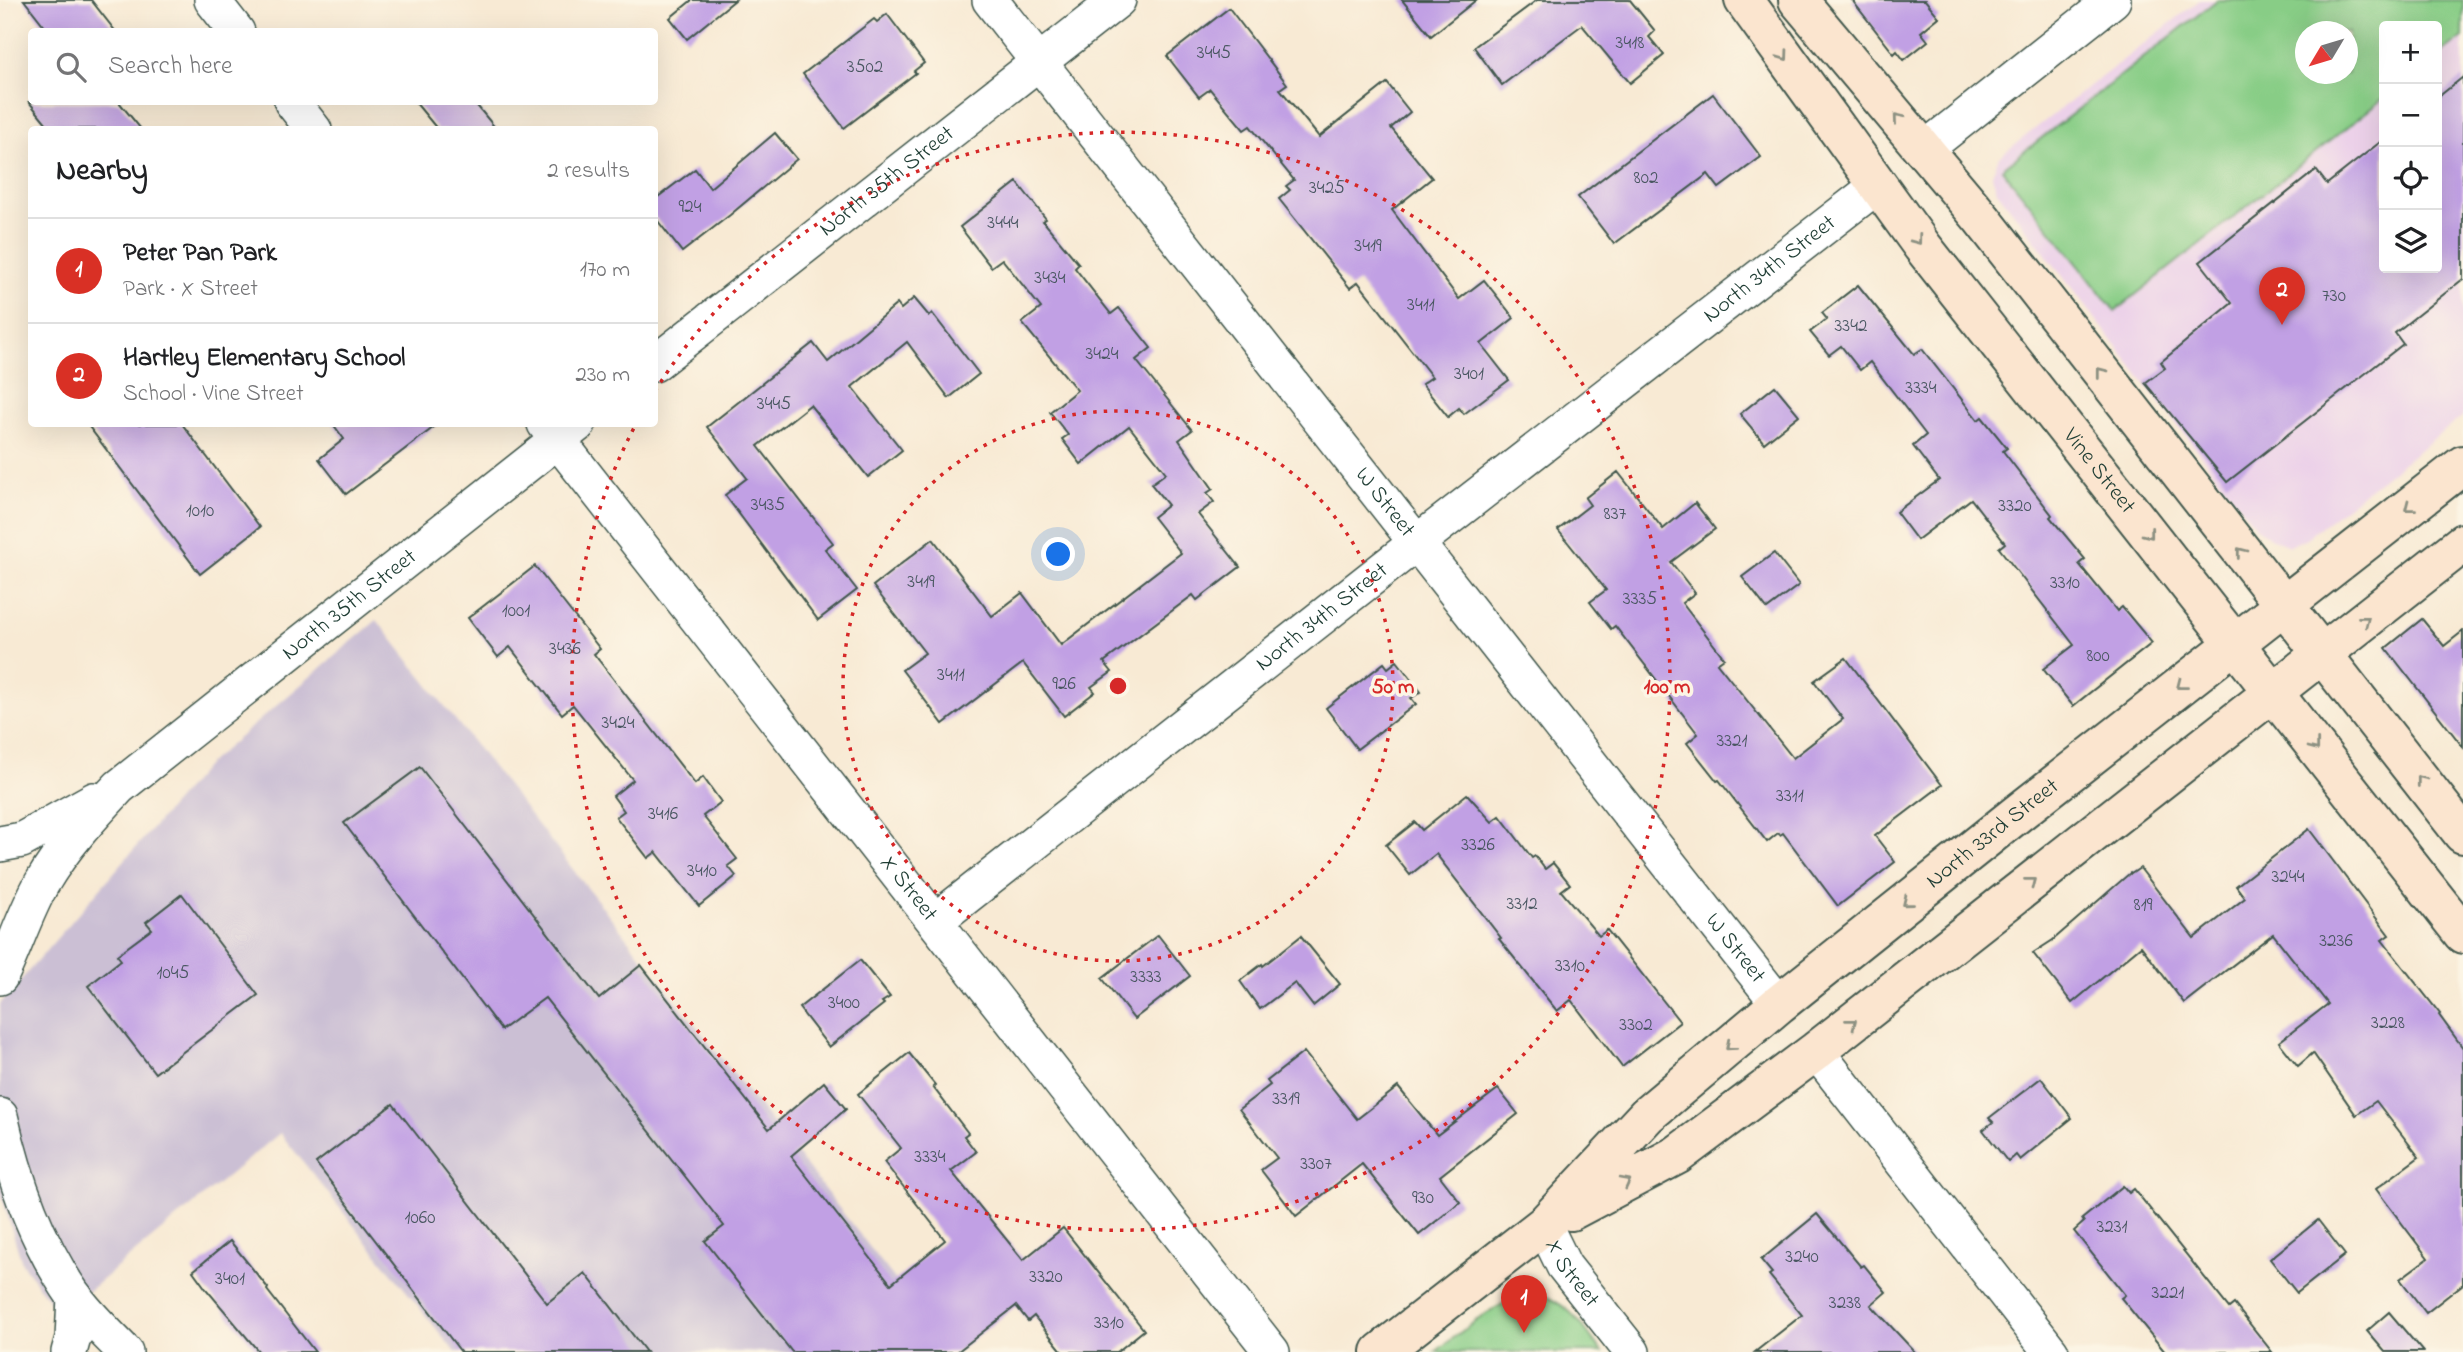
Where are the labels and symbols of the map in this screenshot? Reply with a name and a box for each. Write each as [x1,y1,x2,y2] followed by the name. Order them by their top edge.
[2295,21,2358,84] north arrow
[1616,30,1644,57] house number: 3418
[1197,40,1231,67] house number: 3445
[1775,48,1788,60] one-way arrow
[847,54,883,81] house number: 3502
[1894,113,1906,126] one-way arrow
[812,117,962,245] street label: North 35th Street
[1634,165,1658,192] house number: 802
[1309,175,1345,202] house number: 3425
[679,194,702,221] house number: 924
[1696,207,1843,331] street label: North 34th Street
[987,210,1019,237] house number: 3444
[1909,232,1922,244] one-way arrow
[1354,233,1382,260] house number: 3419
[1034,265,1066,292] house number: 3434
[2259,267,2305,325] pin: 2
[2322,283,2346,310] house number: 730
[1407,292,1435,319] house number: 3411
[1835,313,1867,340] house number: 3342
[1086,341,1119,368] house number: 3424
[1454,361,1484,388] house number: 3401
[2096,368,2109,380] one-way arrow
[1905,375,1937,402] house number: 3334
[757,391,791,418] house number: 3445
[2054,420,2144,521] street label: Vine Street
[1347,460,1423,545] street label: W Street
[751,492,785,519] house number: 3435
[1998,493,2032,520] house number: 3320
[186,498,214,525] house number: 1010
[2404,498,2417,511] one-way arrow
[1604,501,1627,528] house number: 837
[2140,526,2153,538] one-way arrow
[1041,537,1075,571] your location
[275,541,424,669] street label: North 35th Street
[2236,547,2249,559] one-way arrow
[1249,554,1395,680] street label: North 34th Street
[907,569,935,596] house number: 3419
[2050,570,2080,597] house number: 3310
[1623,586,1657,613] house number: 3335
[502,598,530,625] house number: 1001
[2357,616,2369,629] one-way arrow
[549,636,581,663] house number: 3436
[2086,643,2110,670] house number: 800
[937,662,965,689] house number: 3411
[1052,671,1076,698] house number: 926
[1372,673,1414,703] text: 50 m
[1644,673,1690,703] text: 100 m
[1106,674,1130,698] centre of rings
[2177,677,2189,690] one-way arrow
[602,710,635,737] house number: 3424
[1716,728,1748,755] house number: 3321
[2307,737,2319,750] one-way arrow
[1919,770,2066,897] street label: North 33rd Street
[2416,775,2429,788] one-way arrow
[1776,783,1804,810] house number: 3311
[648,801,678,828] house number: 3416
[1461,832,1495,859] house number: 3326
[872,848,946,929] street label: X Street
[687,858,717,885] house number: 3410
[2272,864,2305,891] house number: 3244
[2023,878,2035,891] one-way arrow
[1506,891,1538,918] house number: 3312
[2134,892,2153,919] house number: 819
[1902,894,1914,907] one-way arrow
[1697,906,1774,991] street label: W Street
[2319,928,2353,955] house number: 3236
[1555,953,1585,980] house number: 3310
[157,960,190,987] house number: 1045
[1130,964,1162,991] house number: 3333
[828,990,860,1017] house number: 3400
[2371,1010,2405,1037] house number: 3228
[1619,1012,1653,1039] house number: 3302
[1843,1019,1856,1031] one-way arrow
[1725,1037,1737,1050] one-way arrow
[1272,1086,1300,1113] house number: 3319
[914,1144,946,1171] house number: 3334
[1300,1151,1332,1178] house number: 3307
[1619,1176,1631,1190] one-way arrow
[1412,1185,1434,1212] house number: 930
[405,1205,435,1232] house number: 1060
[2096,1214,2128,1241] house number: 3231
[1537,1233,1607,1315] street label: X Street
[1785,1244,1819,1271] house number: 3240
[1029,1264,1063,1291] house number: 3320
[215,1266,245,1293] house number: 3401
[1501,1275,1547,1333] pin: 1
[2152,1280,2184,1307] house number: 3221
[1829,1290,1861,1317] house number: 3238
[1094,1310,1124,1337] house number: 3310

